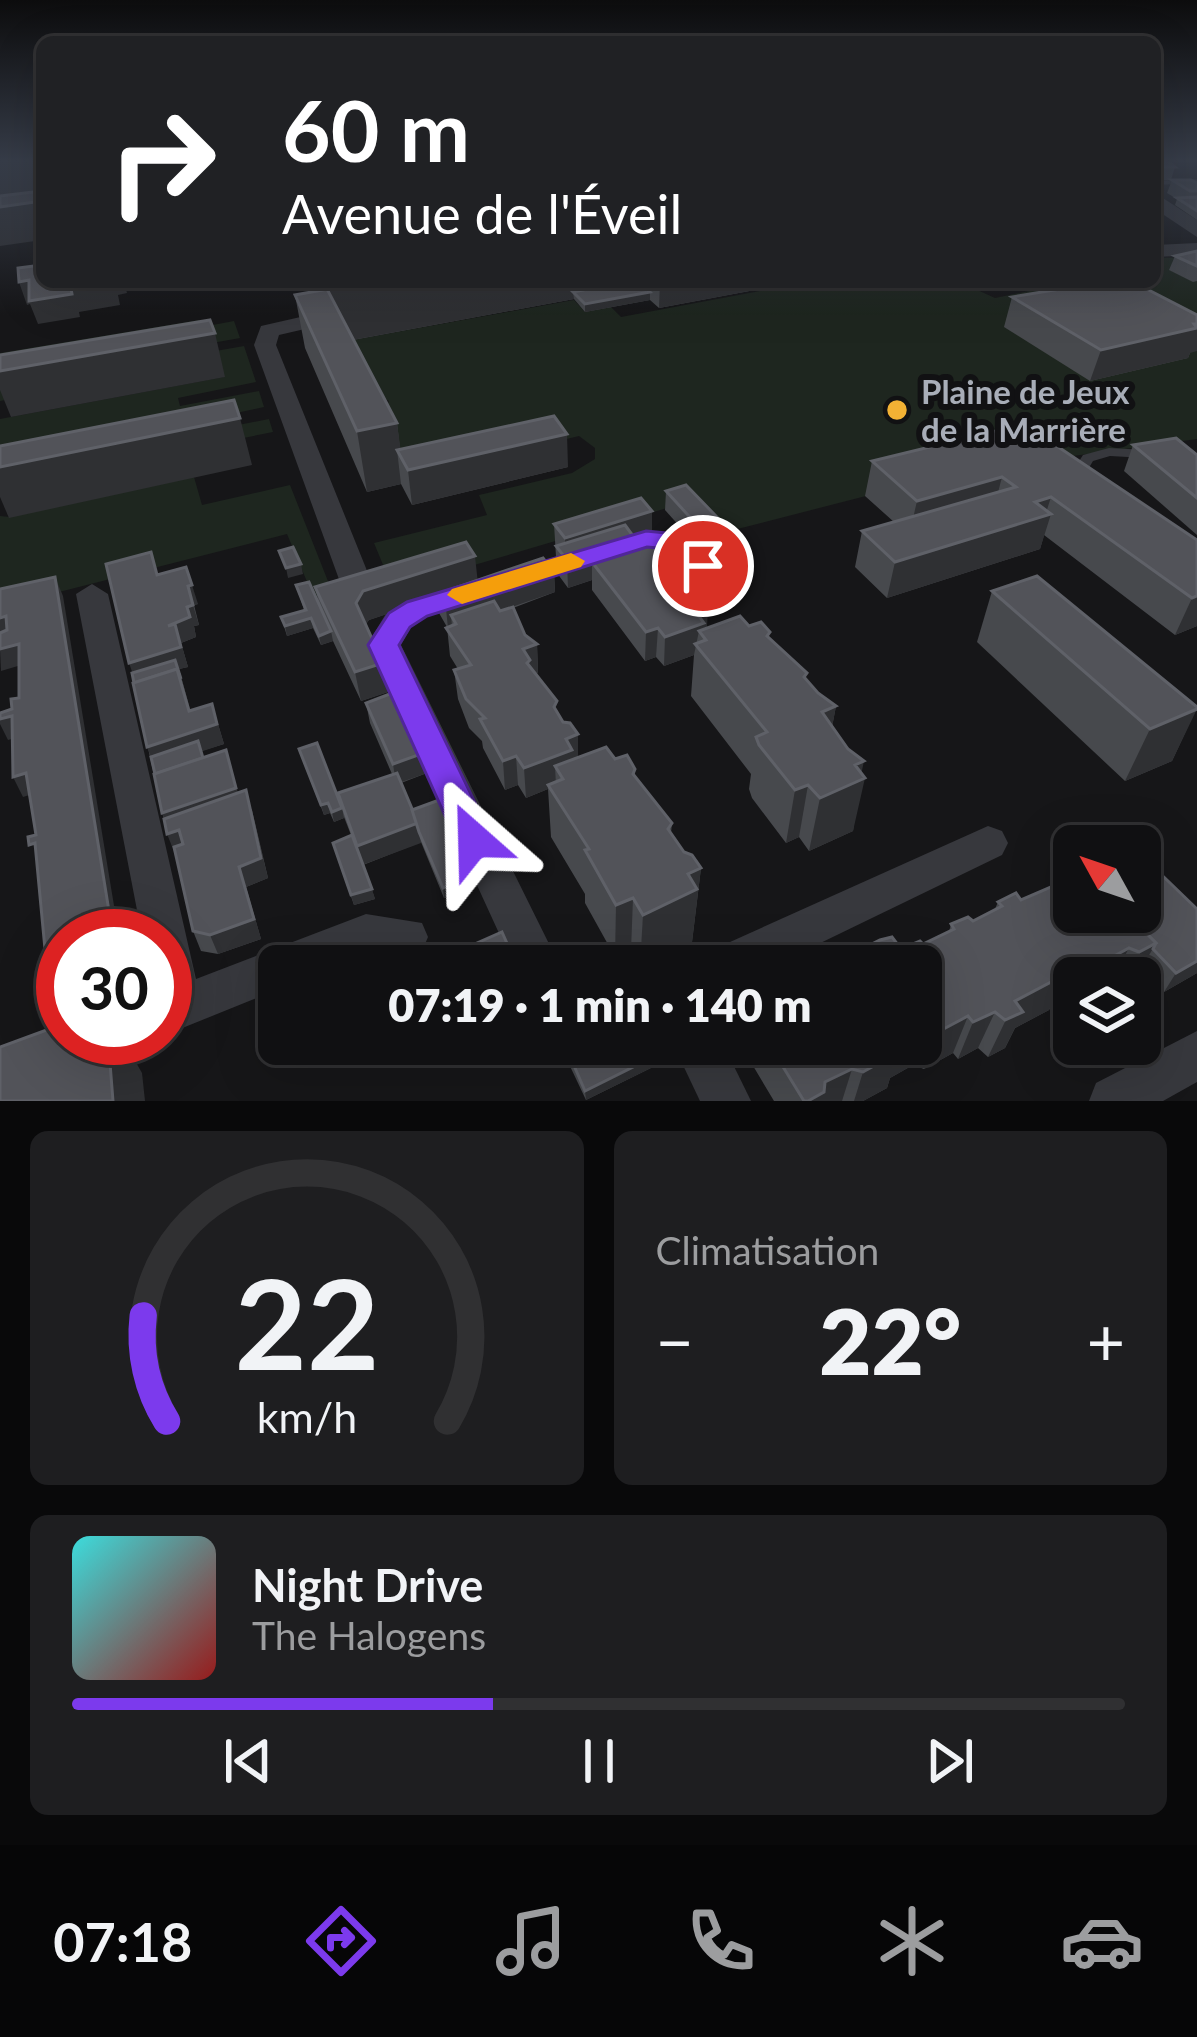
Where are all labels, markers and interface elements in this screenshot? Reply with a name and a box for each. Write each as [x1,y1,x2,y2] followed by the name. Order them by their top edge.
[282,79,470,180] text: 60 m
[84,84,240,240] icon: right
[282,181,682,246] text: Avenue de l'Éveil
[921,371,1130,449] place label: Plaine de Jeux de la Marrière
[884,397,910,423] marker: Plaine de Jeux de la Marrière
[652,515,754,617] pin
[670,533,736,599] icon: arrive
[411,777,537,903] position arrow
[1053,825,1161,933] north arrow
[1053,825,1161,1065] map controls
[36,909,192,1065] speed limit sign: 30
[1053,957,1161,1065] button: layers
[388,978,812,1032] text: 07:19 · 1 min · 140 m
[656,1227,879,1273] text: Climatisation
[234,1247,379,1397] text: 22
[819,1286,961,1394] text: 22°
[656,1301,694,1380] text: −
[1087,1301,1125,1380] text: +
[257,1391,357,1442] text: km/h
[252,1558,483,1612] text: Night Drive
[252,1612,486,1658] text: The Halogens
[215,1728,281,1794] icon: previous
[566,1728,632,1794] icon: pause
[917,1728,983,1794] icon: next
[299,1899,383,1983] icon: directions
[489,1899,573,1983] icon: music
[679,1899,763,1983] icon: phone
[870,1899,954,1983] icon: climate
[1060,1899,1144,1983] icon: car
[53,1909,192,1974] text: 07:18

